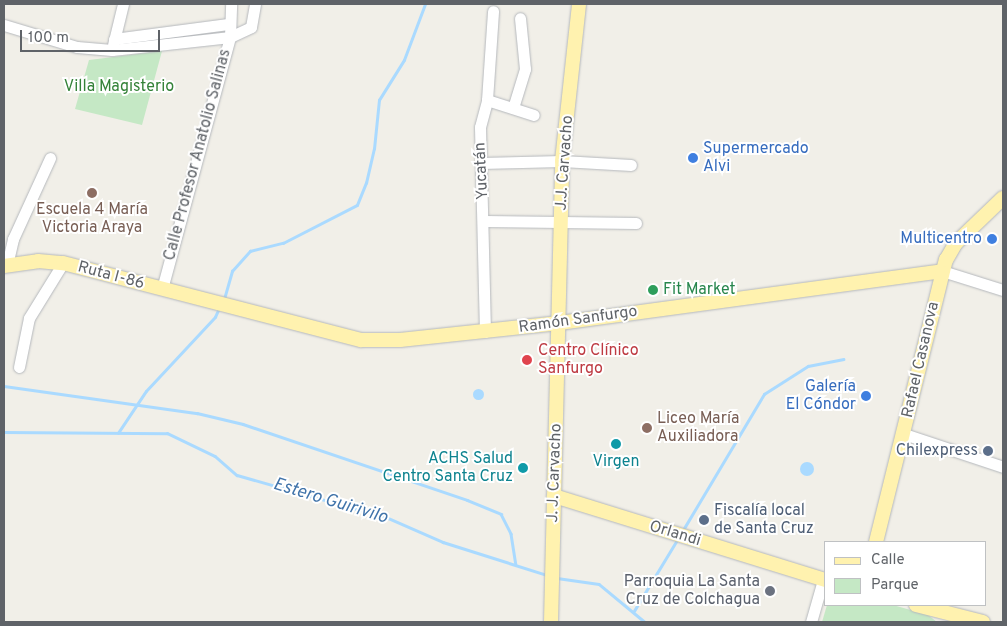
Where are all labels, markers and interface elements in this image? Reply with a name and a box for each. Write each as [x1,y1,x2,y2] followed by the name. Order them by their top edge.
[22,20,162,52] scale bar
[28,29,69,48] text: 100 m
[160,47,236,263] street label: Calle Profesor Anatolio Salinas
[64,77,174,97] park label: Villa Magisterio
[552,115,578,211] street label: J.J. Carvacho
[703,139,809,177] place label: Supermercado Alvi
[471,142,493,200] street label: Yucatán
[687,152,699,164] marker: Supermercado Alvi
[86,187,98,199] marker: Escuela 4 María Victoria Araya
[36,200,148,238] place label: Escuela 4 María Victoria Araya
[900,229,982,249] place label: Multicentro
[986,233,998,245] marker: Multicentro
[75,258,147,294] street label: Ruta I-86
[663,280,736,300] place label: Fit Market
[647,284,659,296] marker: Fit Market
[898,300,944,420] street label: Rafael Casanova
[517,302,639,338] street label: Ramón Sanfurgo
[538,341,639,379] place label: Centro Clínico Sanfurgo
[520,353,534,367] marker: Centro Clínico Sanfurgo
[786,377,856,415] place label: Galería El Cóndor
[860,390,872,402] marker: Galería El Cóndor
[657,409,739,447] place label: Liceo María Auxiliadora
[641,422,653,434] marker: Liceo María Auxiliadora
[544,423,566,523] street label: J. J. Carvacho
[610,438,622,450] marker: Virgen
[896,441,978,461] place label: Chilexpress
[982,445,994,457] marker: Chilexpress
[383,449,513,487] place label: ACHS Salud Centro Santa Cruz
[592,452,640,472] place label: Virgen
[517,462,529,474] marker: ACHS Salud Centro Santa Cruz
[270,474,390,530] water label: Estero Guirivilo
[714,501,814,539] place label: Fiscalía local de Santa Cruz
[698,514,710,526] marker: Fiscalía local de Santa Cruz
[647,517,703,551] street label: Orlandi
[824,541,987,606] legend
[871,551,905,570] text: Calle
[624,572,760,610] place label: Parroquia La Santa Cruz de Colchagua
[871,576,919,595] text: Parque
[764,585,776,597] marker: Parroquia La Santa Cruz de Colchagua

